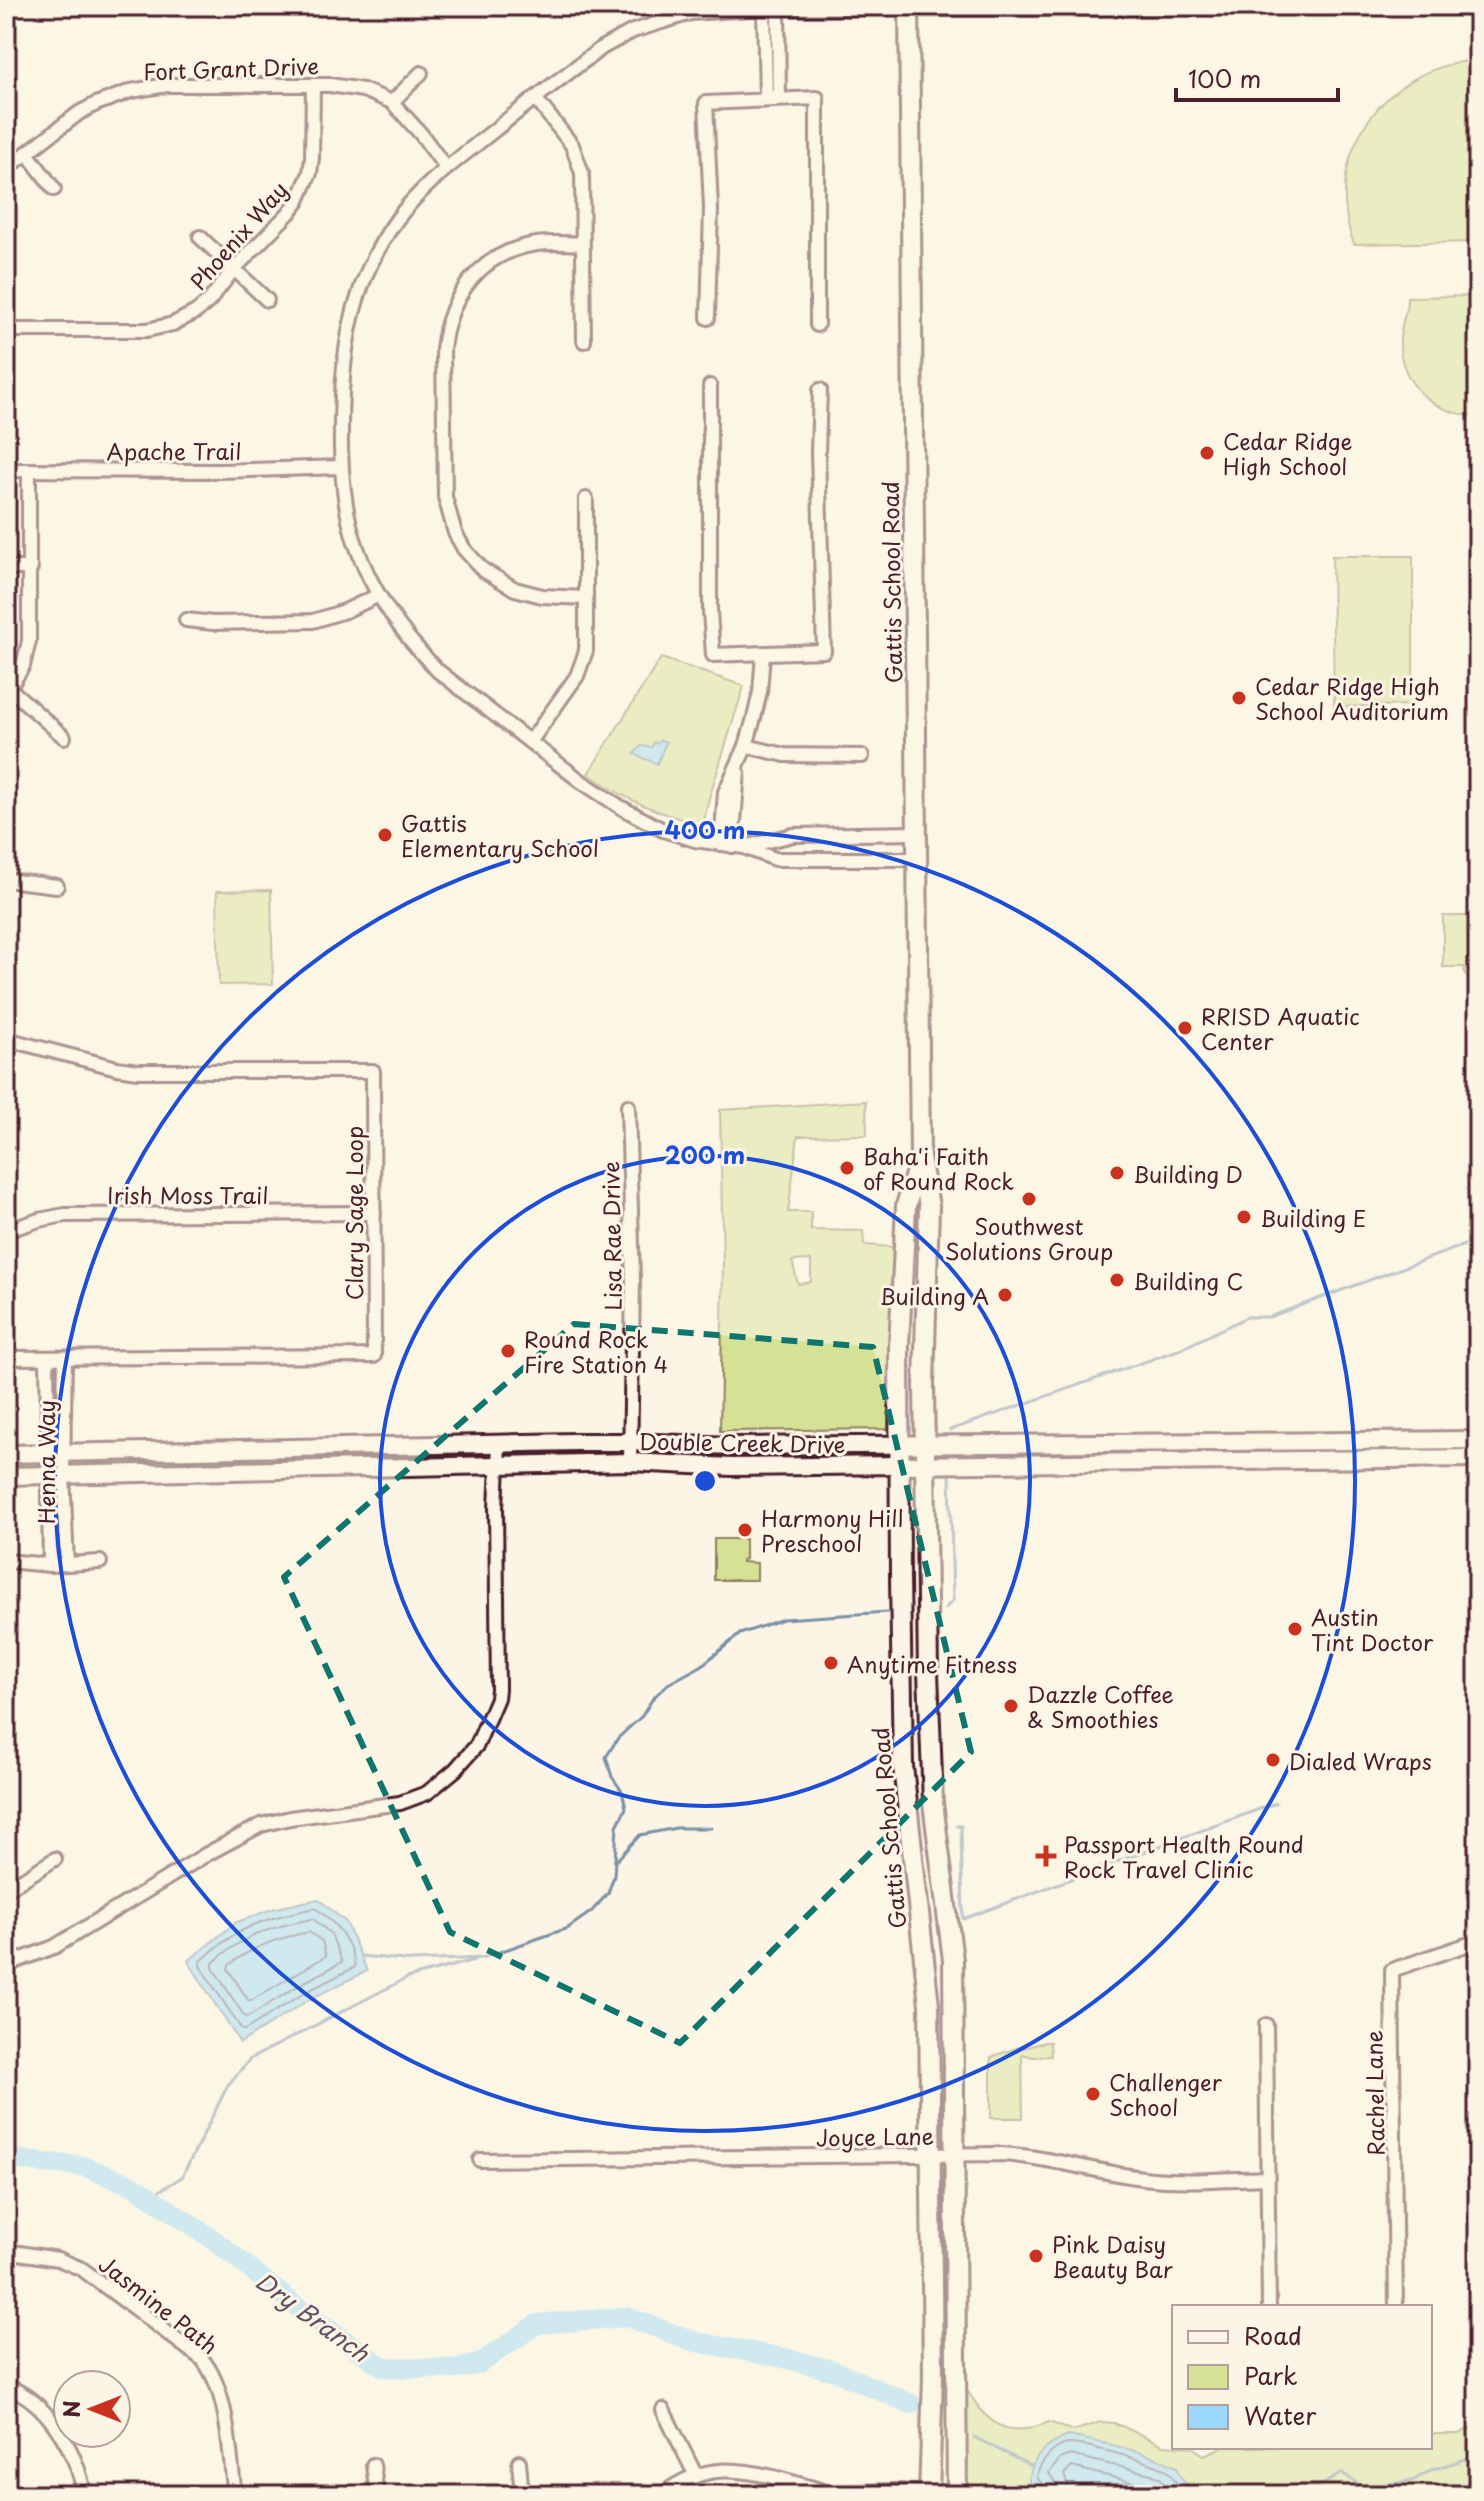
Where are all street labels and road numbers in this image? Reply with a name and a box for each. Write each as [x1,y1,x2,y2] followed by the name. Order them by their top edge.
[143,48,319,88] street label: Fort Grant Drive
[181,173,295,297] street label: Phoenix Way
[106,434,242,467] street label: Apache Trail
[873,481,909,683] street label: Gattis School Road
[337,1126,370,1300] street label: Clary Sage Loop
[593,1161,629,1311] street label: Lisa Rae Drive
[107,1178,269,1211] street label: Irish Moss Trail
[29,1400,62,1524] street label: Henna Way
[638,1424,846,1460] street label: Double Creek Drive
[863,1726,913,1930] street label: Gattis School Road
[1356,2030,1392,2156] street label: Rachel Lane
[816,2118,934,2154] street label: Joyce Lane
[92,2247,226,2361] street label: Jasmine Path

